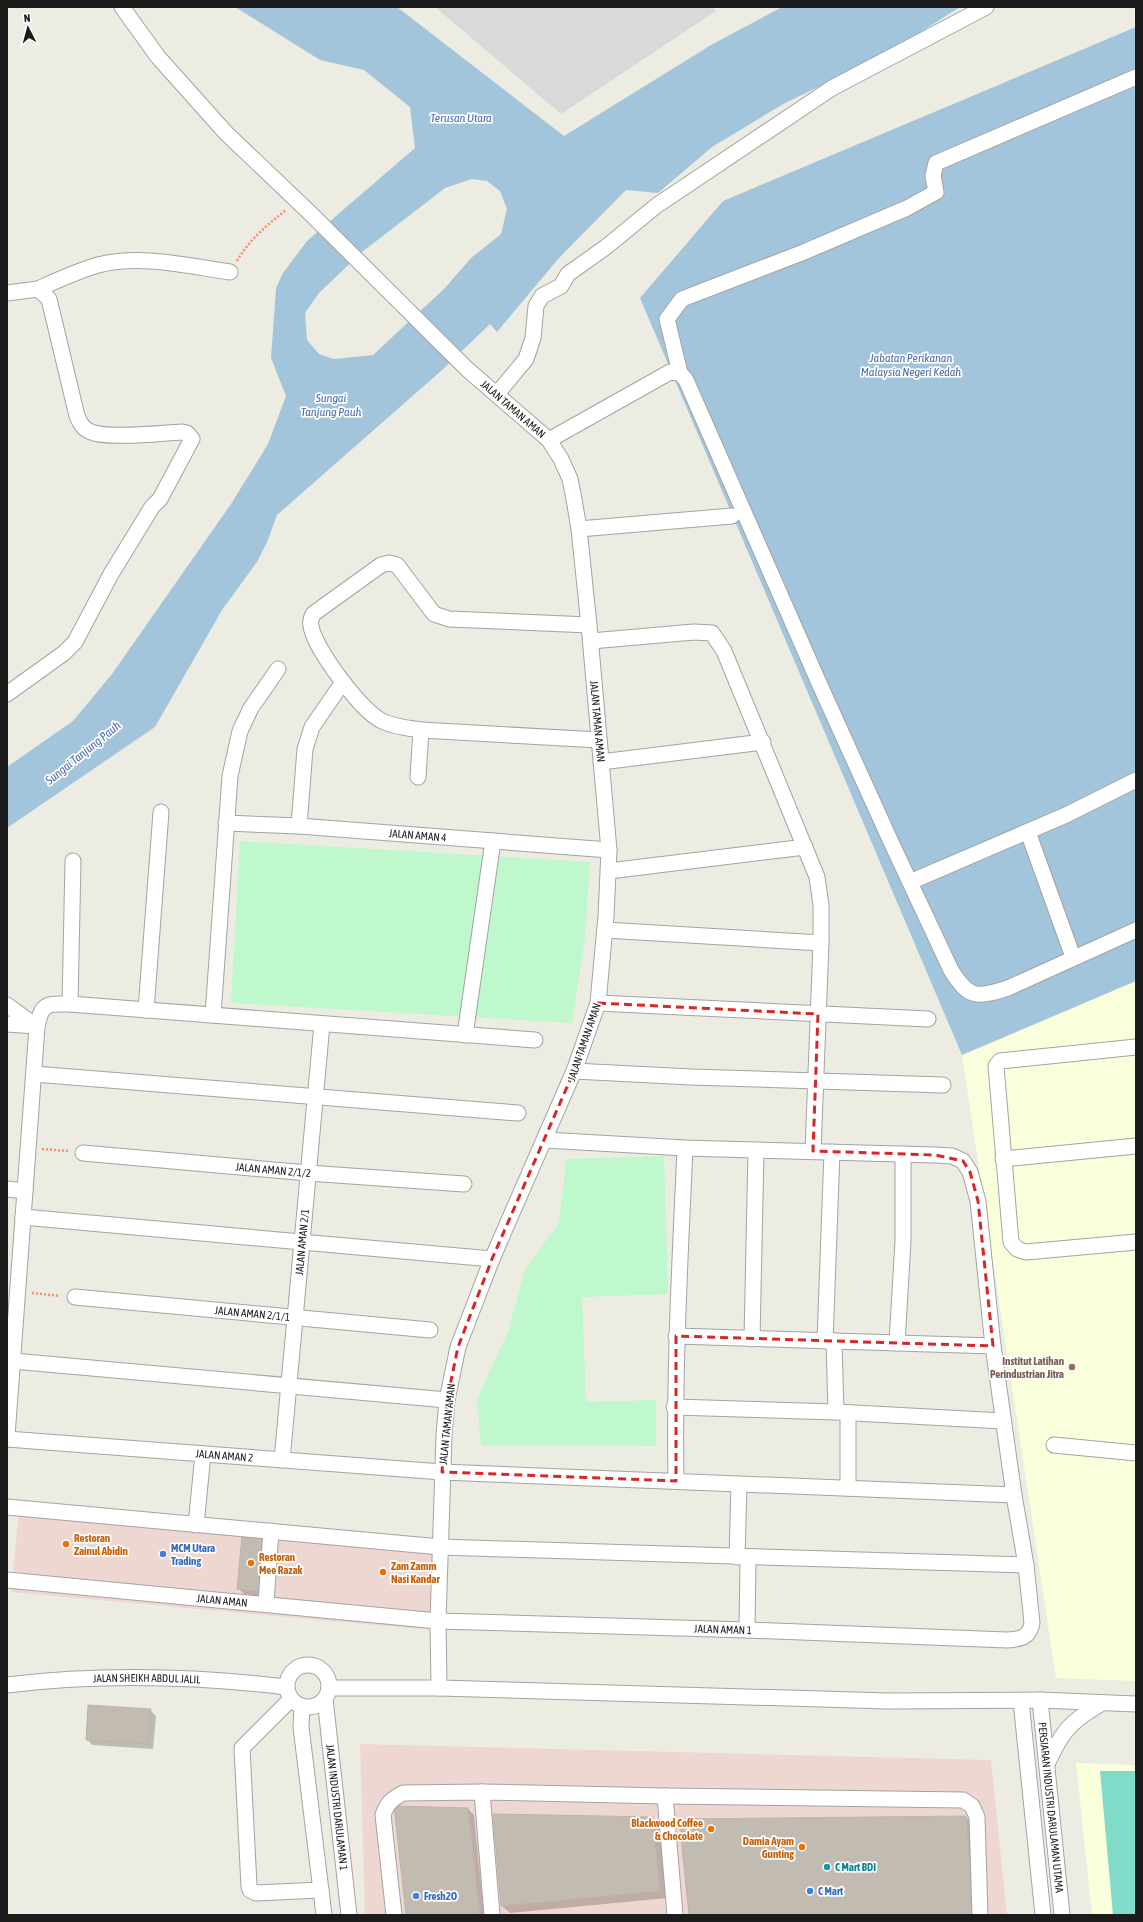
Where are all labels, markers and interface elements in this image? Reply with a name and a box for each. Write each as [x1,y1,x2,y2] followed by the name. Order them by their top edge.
[8,8,48,48] north arrow
[23,12,31,24] text: N
[430,111,492,125] water label: Terusan Utara
[861,351,961,379] water label: Jabatan Perikanan Malaysia Negeri Kedah
[478,378,548,440] street label: JALAN TAMAN AMAN
[301,391,361,419] water label: Sungai Tanjung Pauh
[588,680,607,763] street label: JALAN TAMAN AMAN
[42,718,124,788] water label: Sungai Tanjung Pauh
[388,827,447,843] street label: JALAN AMAN 4
[565,1001,603,1083] street label: JALAN TAMAN AMAN
[235,1161,311,1179] street label: JALAN AMAN 2/1/2
[293,1208,311,1276] street label: JALAN AMAN 2/1
[214,1304,290,1323] street label: JALAN AMAN 2/1/1
[990,1355,1064,1380] place label: Institut Latihan Perindustrian Jitra
[1067,1362,1077,1372] marker: Institut Latihan Perindustrian Jitra
[437,1383,457,1465] street label: JALAN TAMAN AMAN
[195,1447,254,1464] street label: JALAN AMAN 2
[74,1532,128,1557] place label: Restoran Zainul Abidin
[61,1539,71,1549] marker: Restoran Zainul Abidin
[171,1542,215,1567] place label: MCM Utara Trading
[158,1549,168,1559] marker: MCM Utara Trading
[259,1551,302,1576] place label: Restoran Mee Razak
[246,1558,256,1568] marker: Restoran Mee Razak
[391,1560,440,1585] place label: Zam Zamm Nasi Kandar
[378,1567,388,1577] marker: Zam Zamm Nasi Kandar
[196,1592,248,1609] street label: JALAN AMAN
[694,1622,752,1636] street label: JALAN AMAN 1
[93,1672,202,1686] street label: JALAN SHEIKH ABDUL JALIL
[1036,1721,1066,1894] street label: PERSIARAN INDUSTRI DARULAMAN UTAMA
[324,1744,350,1871] street label: JALAN INDUSTRI DARULAMAN 1
[631,1817,703,1842] place label: Blackwood Coffee & Chocolate
[706,1824,716,1834] marker: Blackwood Coffee & Chocolate
[743,1835,794,1860] place label: Damia Ayam Gunting
[797,1842,807,1852] marker: Damia Ayam Gunting
[835,1861,876,1873] place label: C Mart BDI
[822,1862,832,1872] marker: C Mart BDI
[818,1885,844,1897] place label: C Mart
[805,1886,815,1896] marker: C Mart
[424,1890,458,1902] place label: Fresh2O
[411,1891,421,1901] marker: Fresh2O

